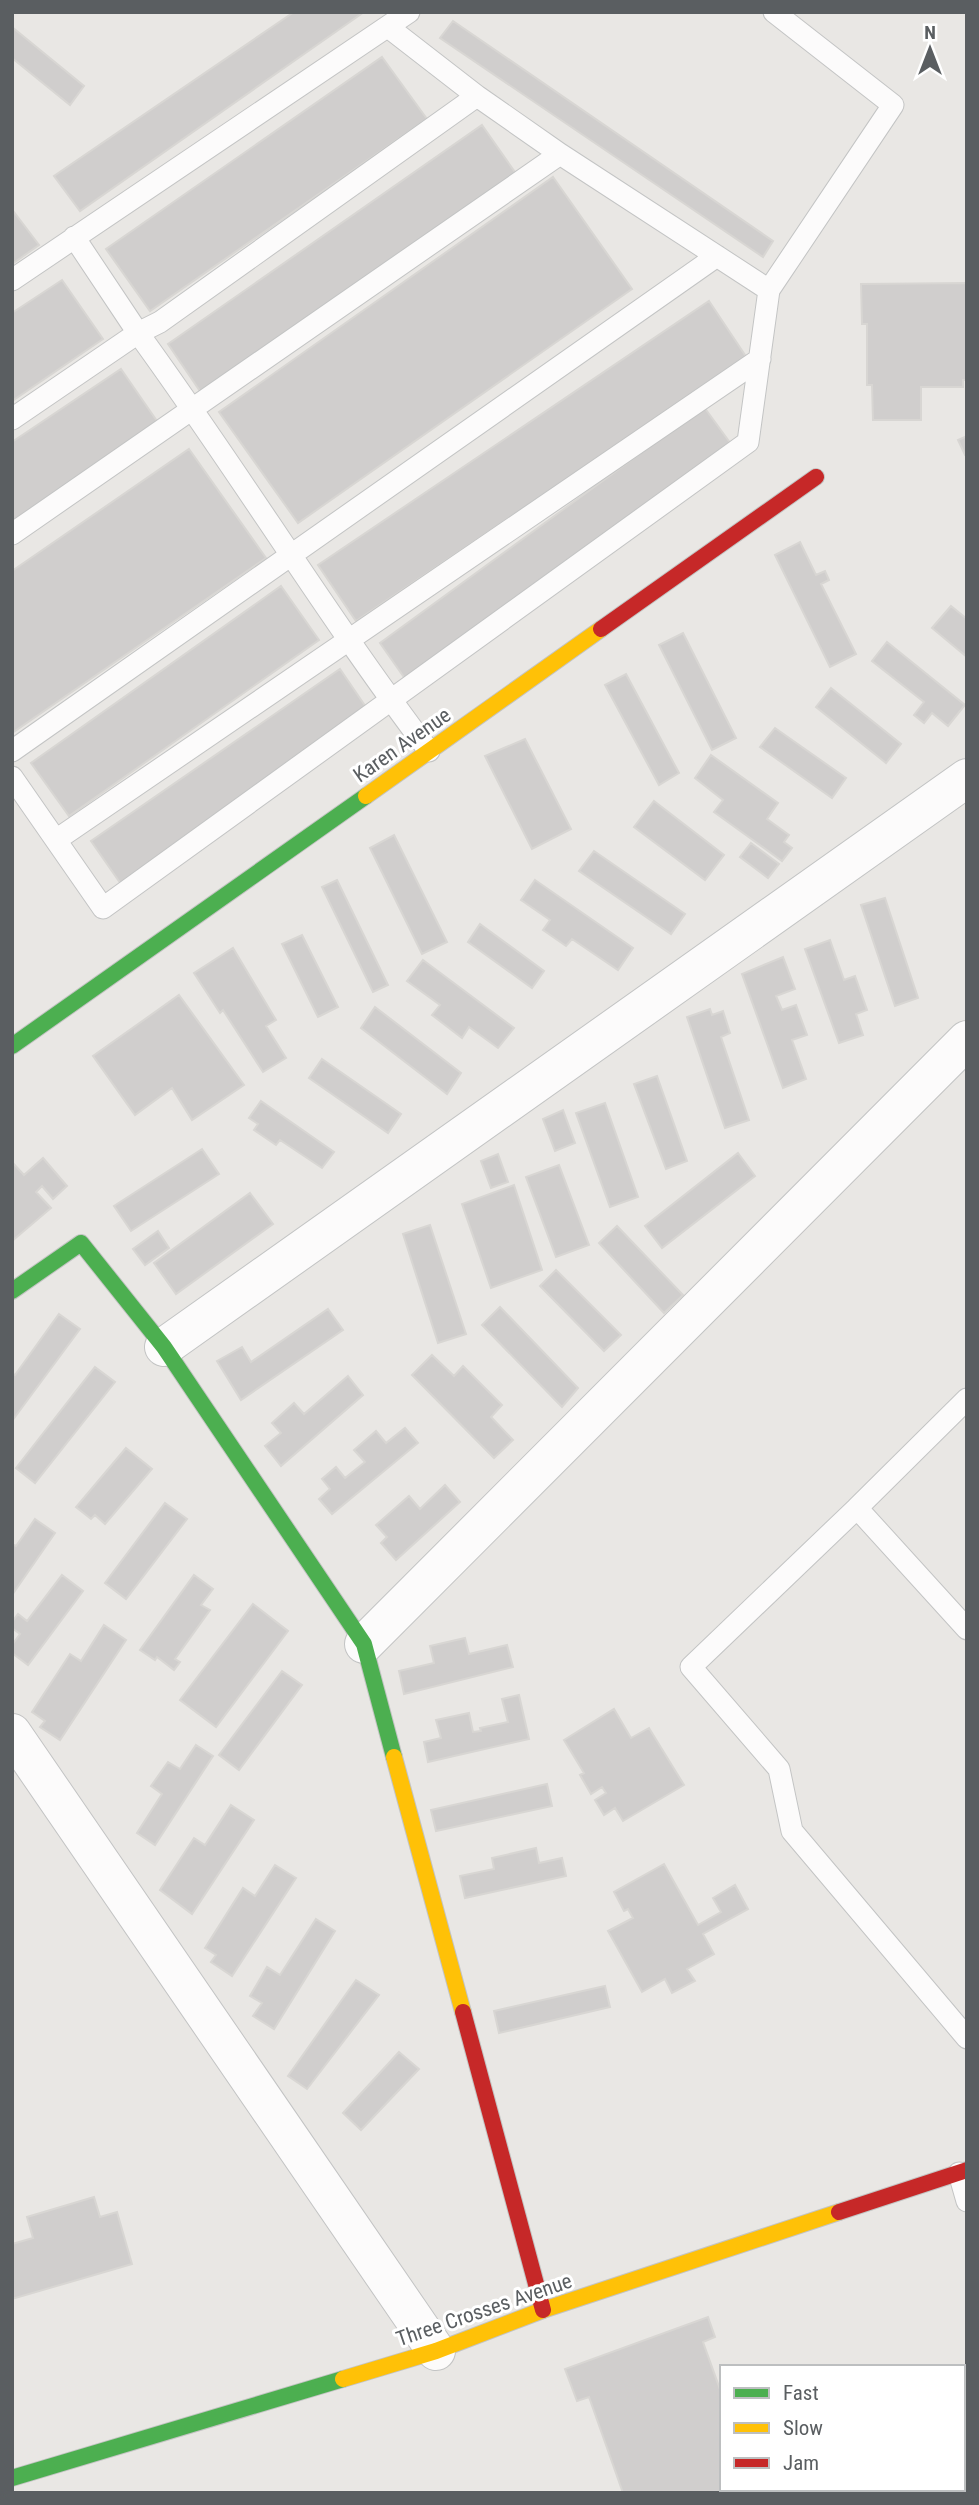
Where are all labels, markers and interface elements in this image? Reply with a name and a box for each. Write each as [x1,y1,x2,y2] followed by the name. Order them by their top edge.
[895,14,965,84] north arrow
[924,21,936,44] text: N
[349,703,455,787] street label: Karen Avenue
[393,2269,575,2351] street label: Three Crosses Avenue
[720,2365,965,2491] legend
[783,2381,819,2405] text: Fast
[783,2416,823,2440] text: Slow
[783,2451,819,2475] text: Jam

